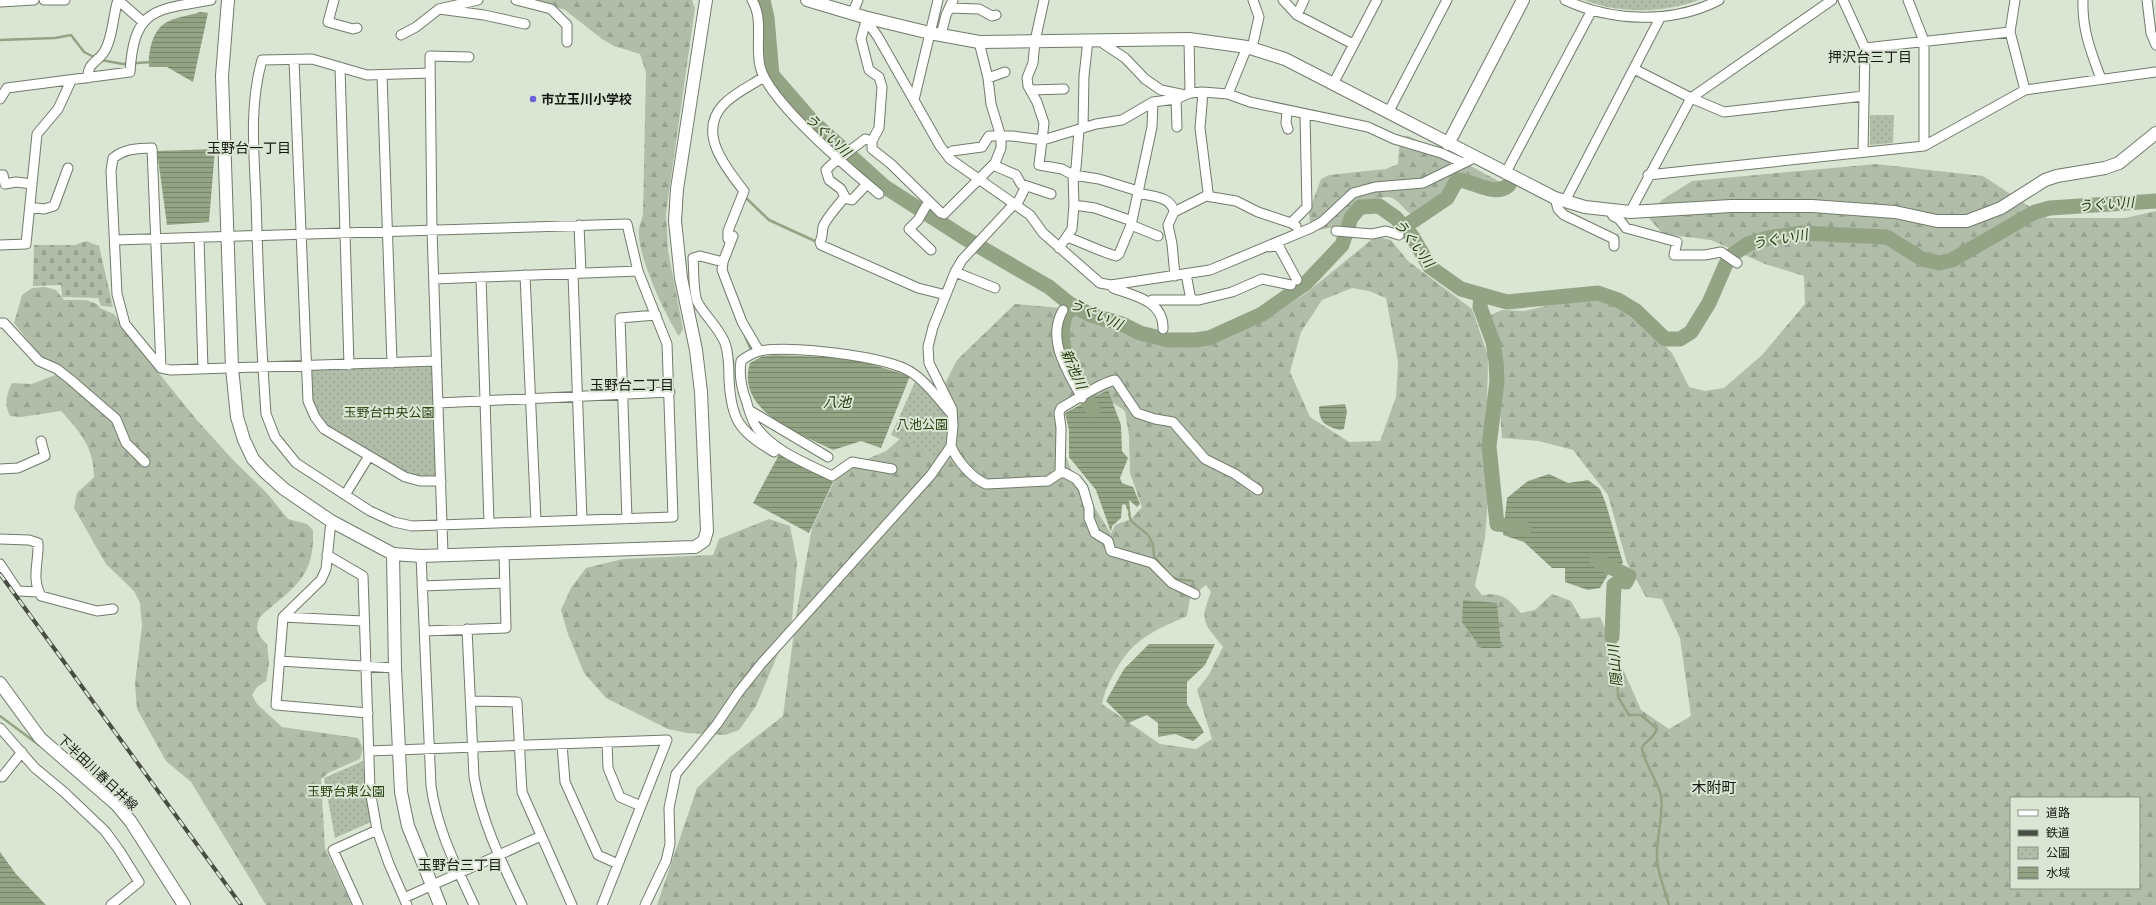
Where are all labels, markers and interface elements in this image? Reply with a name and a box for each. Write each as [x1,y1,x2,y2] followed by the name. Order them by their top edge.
[1828,48,1912,65] district label: 押沢台三丁目
[541,91,632,107] place label: 市立玉川小学校
[528,94,538,104] marker: 市立玉川小学校
[802,109,856,161] water label: うぐい川
[207,139,291,156] district label: 玉野台一丁目
[2077,193,2136,214] water label: うぐい川
[1391,215,1439,272] water label: うぐい川
[1751,225,1811,252] water label: うぐい川
[1067,294,1127,334] water label: うぐい川
[1058,346,1092,393] water label: 新池川
[590,376,674,393] district label: 玉野台二丁目
[823,393,853,410] water label: 八池
[343,404,435,420] park label: 玉野台中央公園
[896,416,948,432] park label: 八池公園
[1604,642,1625,688] water label: 隠山川
[55,731,141,813] street label: 下半田川春日井線
[1691,778,1737,796] district label: 木附町
[307,783,385,799] park label: 玉野台東公園
[2010,797,2140,889] legend
[2046,805,2070,819] text: 道路
[2046,825,2070,839] text: 鉄道
[2046,845,2070,859] text: 公園
[418,856,502,873] district label: 玉野台三丁目
[2046,865,2070,879] text: 水域

